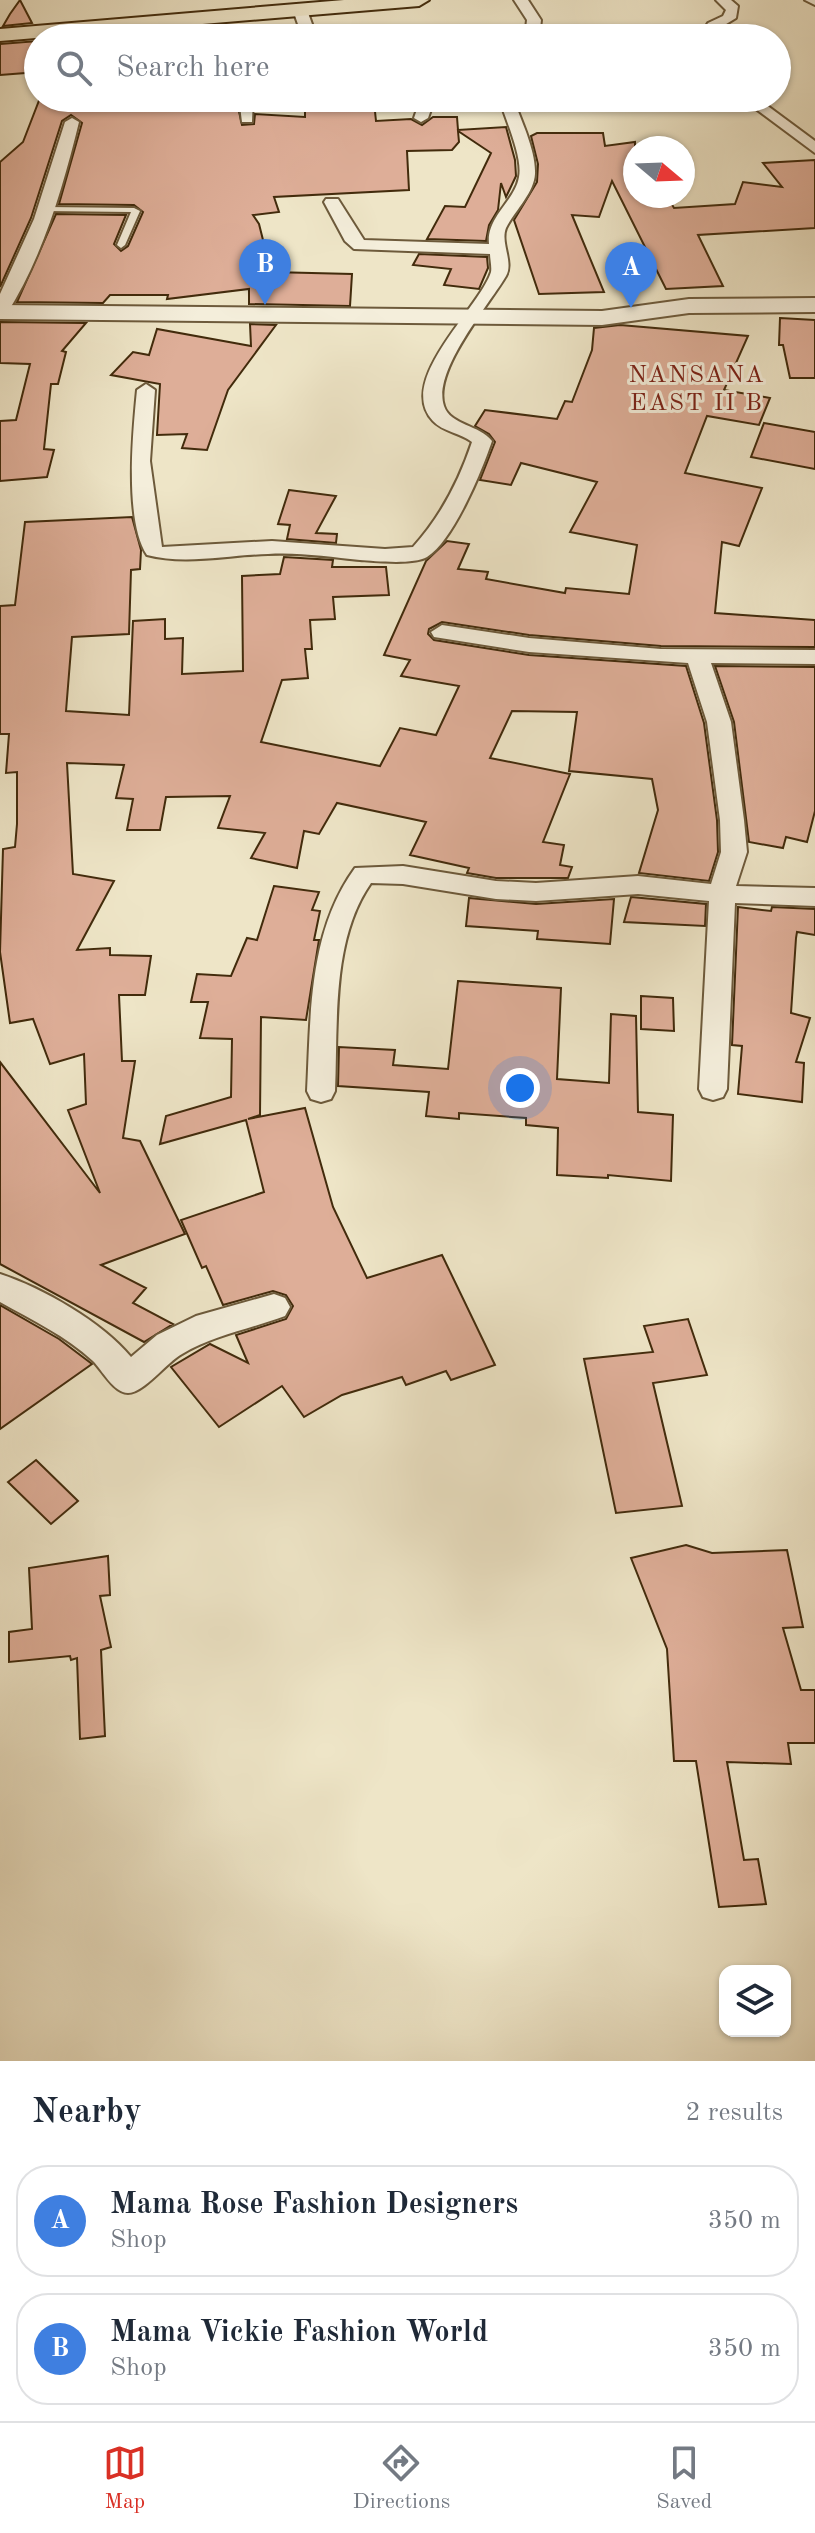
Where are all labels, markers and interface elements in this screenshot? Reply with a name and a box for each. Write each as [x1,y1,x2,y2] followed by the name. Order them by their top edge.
[24,24,791,112] search box
[52,46,96,90] icon: search
[116,53,270,83] text: Search here
[623,136,695,208] north arrow
[239,239,291,305] pin: B
[605,242,657,308] pin: A
[628,364,766,416] district label: NANSANA EAST II B
[500,1068,540,1108] your location
[719,1965,791,2037] map controls
[719,1965,791,2037] button: layers
[32,2096,142,2130] text: Nearby
[685,2100,783,2126] text: 2 results
[110,2190,518,2220] text: Mama Rose Fashion Designers
[50,2208,70,2234] text: A
[708,2208,781,2234] text: 350 m
[110,2227,167,2253] text: Shop
[110,2318,488,2348] text: Mama Vickie Fashion World
[51,2336,69,2362] text: B
[708,2336,781,2362] text: 350 m
[110,2355,167,2381] text: Shop
[103,2441,147,2516] tab: Map
[353,2441,450,2516] tab: Directions
[656,2441,712,2516] tab: Saved

